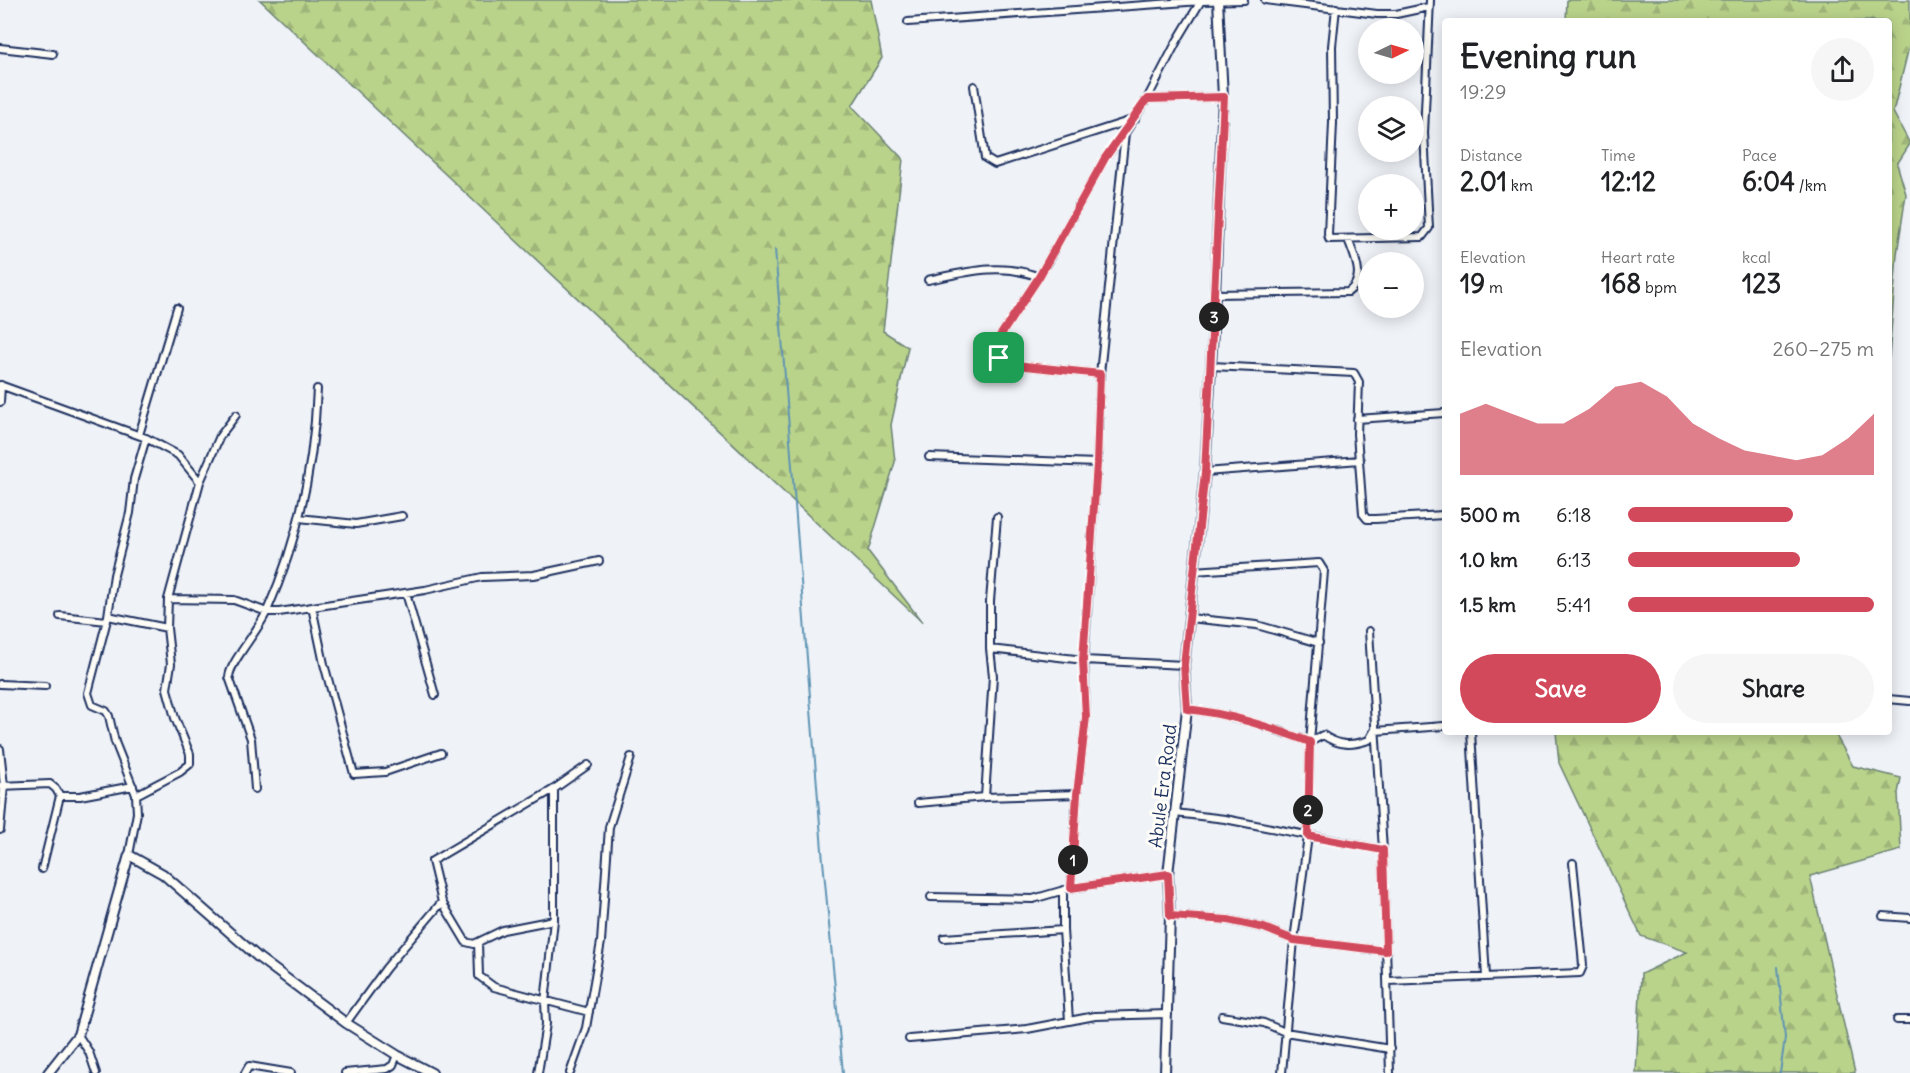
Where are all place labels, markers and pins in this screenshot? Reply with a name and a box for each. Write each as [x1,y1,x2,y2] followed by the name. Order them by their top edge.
[1199,302,1229,332] pin: 3
[973,332,1024,383] pin
[1293,795,1323,825] pin: 2
[1058,845,1088,875] pin: 1

